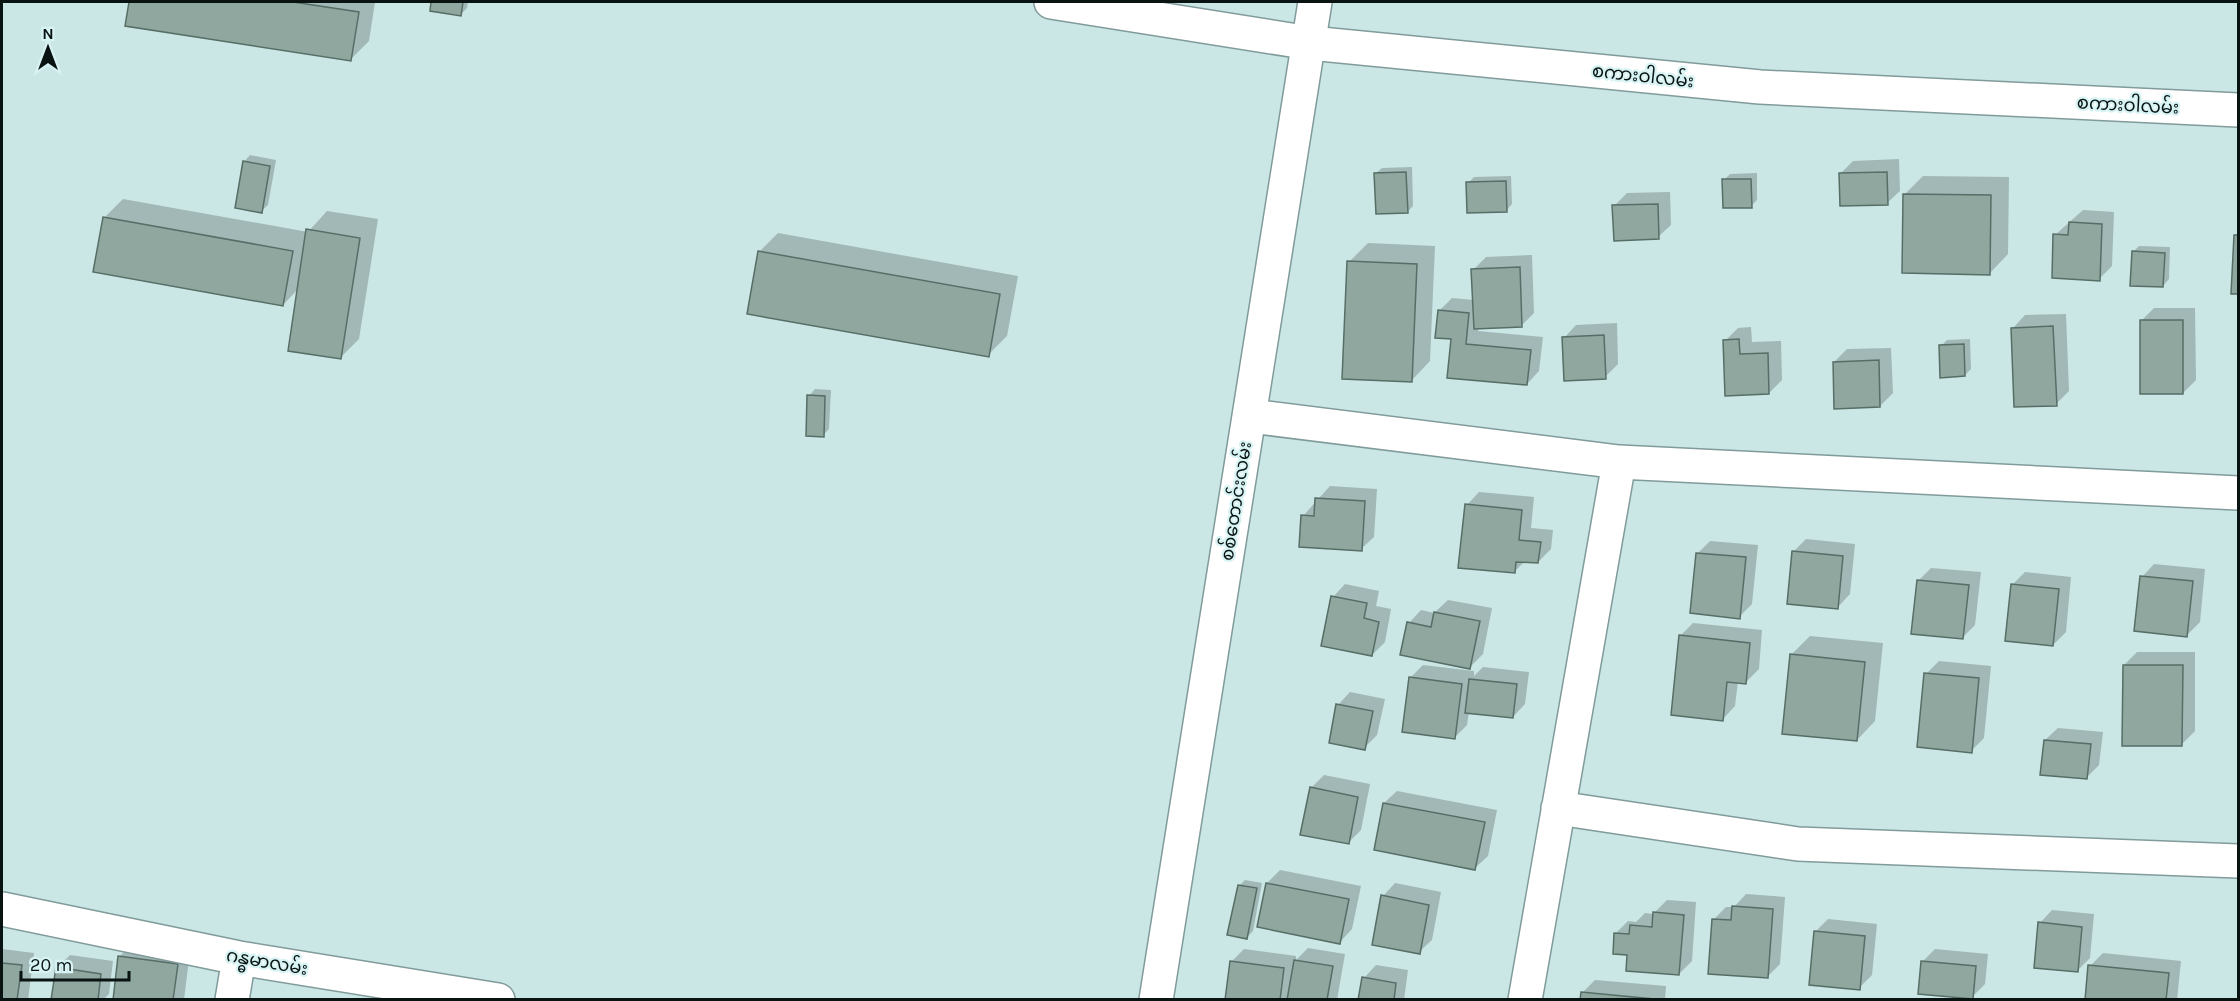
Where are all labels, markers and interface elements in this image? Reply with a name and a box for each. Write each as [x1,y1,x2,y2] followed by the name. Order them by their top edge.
[18,18,78,78] north arrow
[42,24,54,43] text: N
[1591,58,1695,92] street label: စကားဝါလမ်း
[2076,89,2180,119] street label: စကားဝါလမ်း
[1214,440,1256,562] street label: စစ်တောင်းလမ်း
[224,942,310,984] street label: ဂန္ဓမာလမ်း
[21,944,129,982] scale bar
[30,954,72,976] text: 20 m

